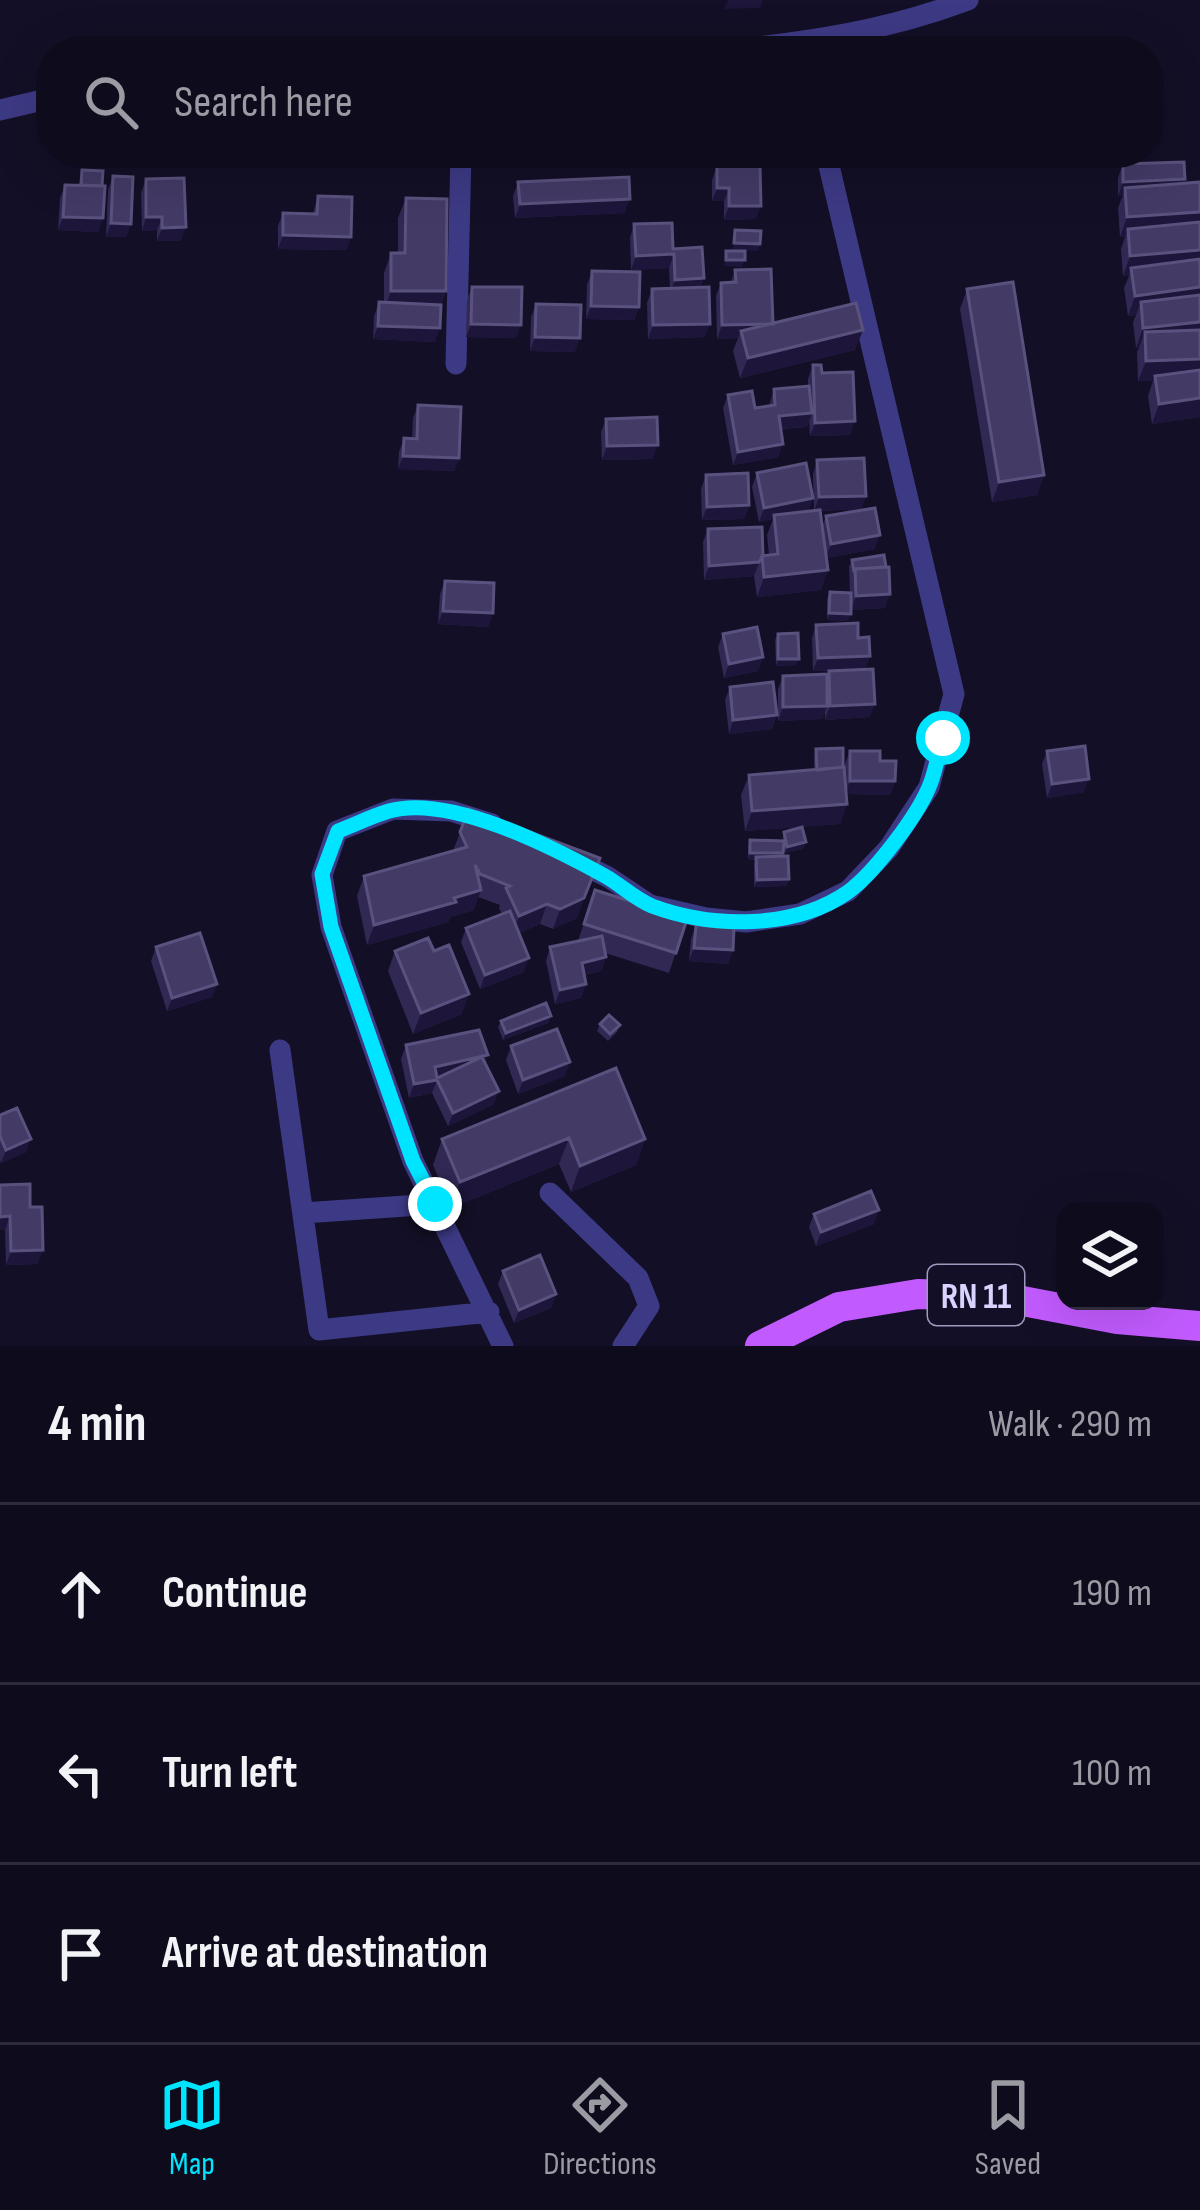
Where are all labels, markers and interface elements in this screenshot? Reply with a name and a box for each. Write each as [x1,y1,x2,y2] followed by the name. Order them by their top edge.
[36,36,1164,168] search box
[78,69,144,135] icon: search
[174,75,353,130] text: Search here
[916,711,970,765] route start
[408,1177,462,1231] route end
[1056,1202,1164,1310] map controls
[1056,1202,1164,1310] button: layers
[928,1265,1024,1325] road number: RN 11
[48,1394,147,1455] text: 4 min
[988,1401,1152,1448] text: Walk · 290 m
[48,1561,114,1627] icon: ahead
[162,1566,308,1621] text: Continue
[1072,1570,1152,1617] text: 190 m
[48,1741,114,1807] icon: left
[162,1746,297,1801] text: Turn left
[1072,1750,1152,1797] text: 100 m
[48,1921,114,1987] icon: arrive
[162,1926,488,1981] text: Arrive at destination
[159,2072,225,2184] tab: Map
[543,2072,657,2184] tab: Directions
[975,2072,1041,2184] tab: Saved

